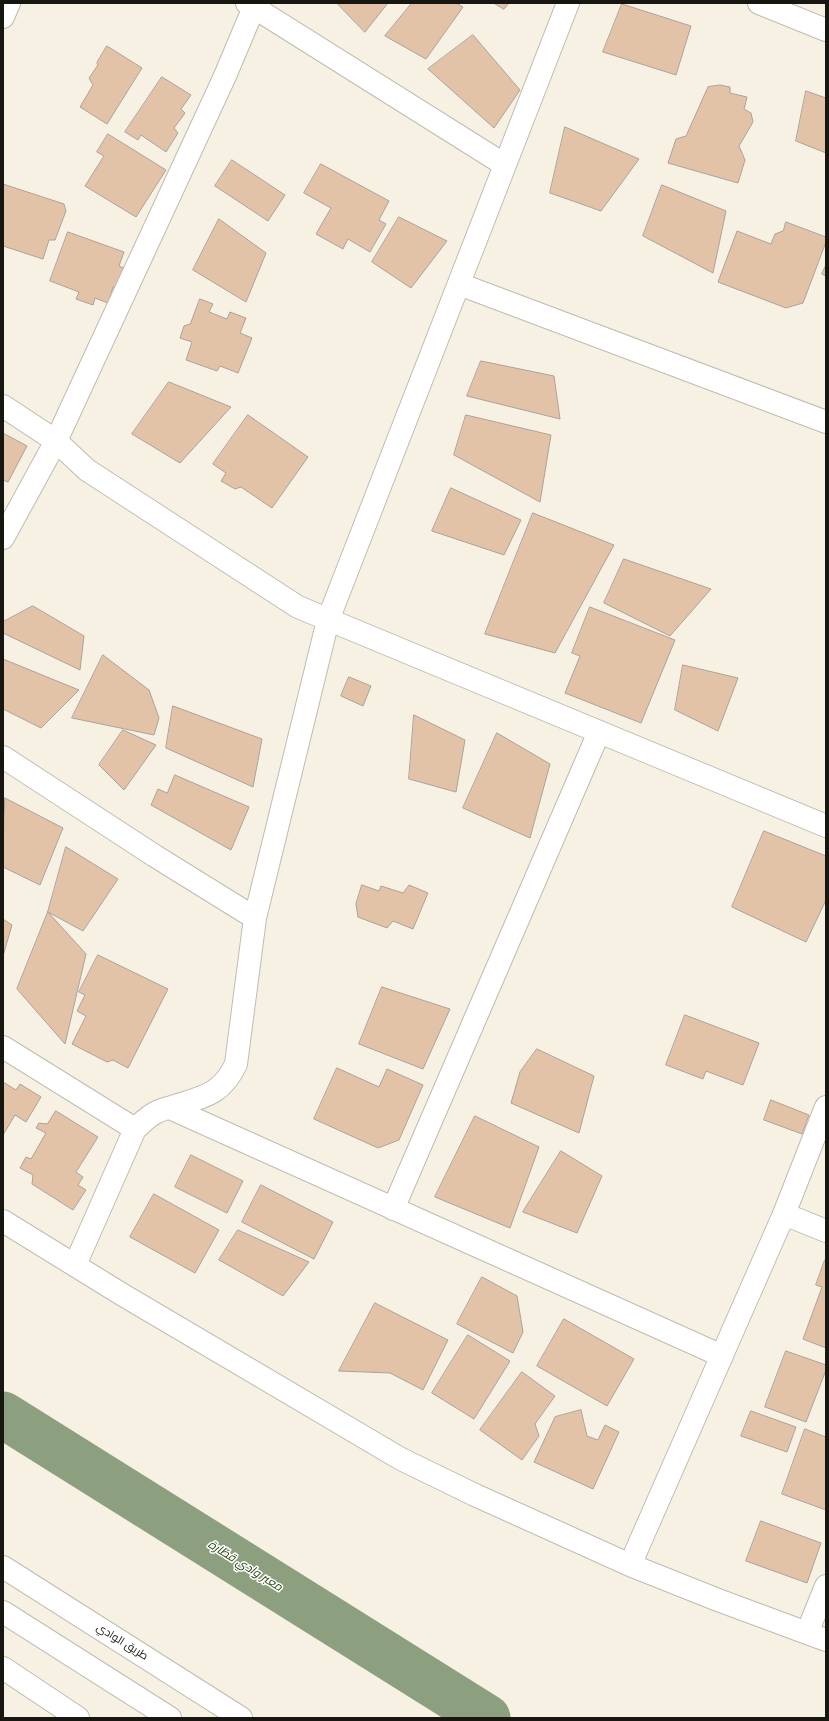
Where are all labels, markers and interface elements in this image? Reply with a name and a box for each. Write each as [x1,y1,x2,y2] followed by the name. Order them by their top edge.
[205,1537,285,1595] water label: معبر وادي قطّارة
[94,1621,150,1663] street label: طريق الوادي

